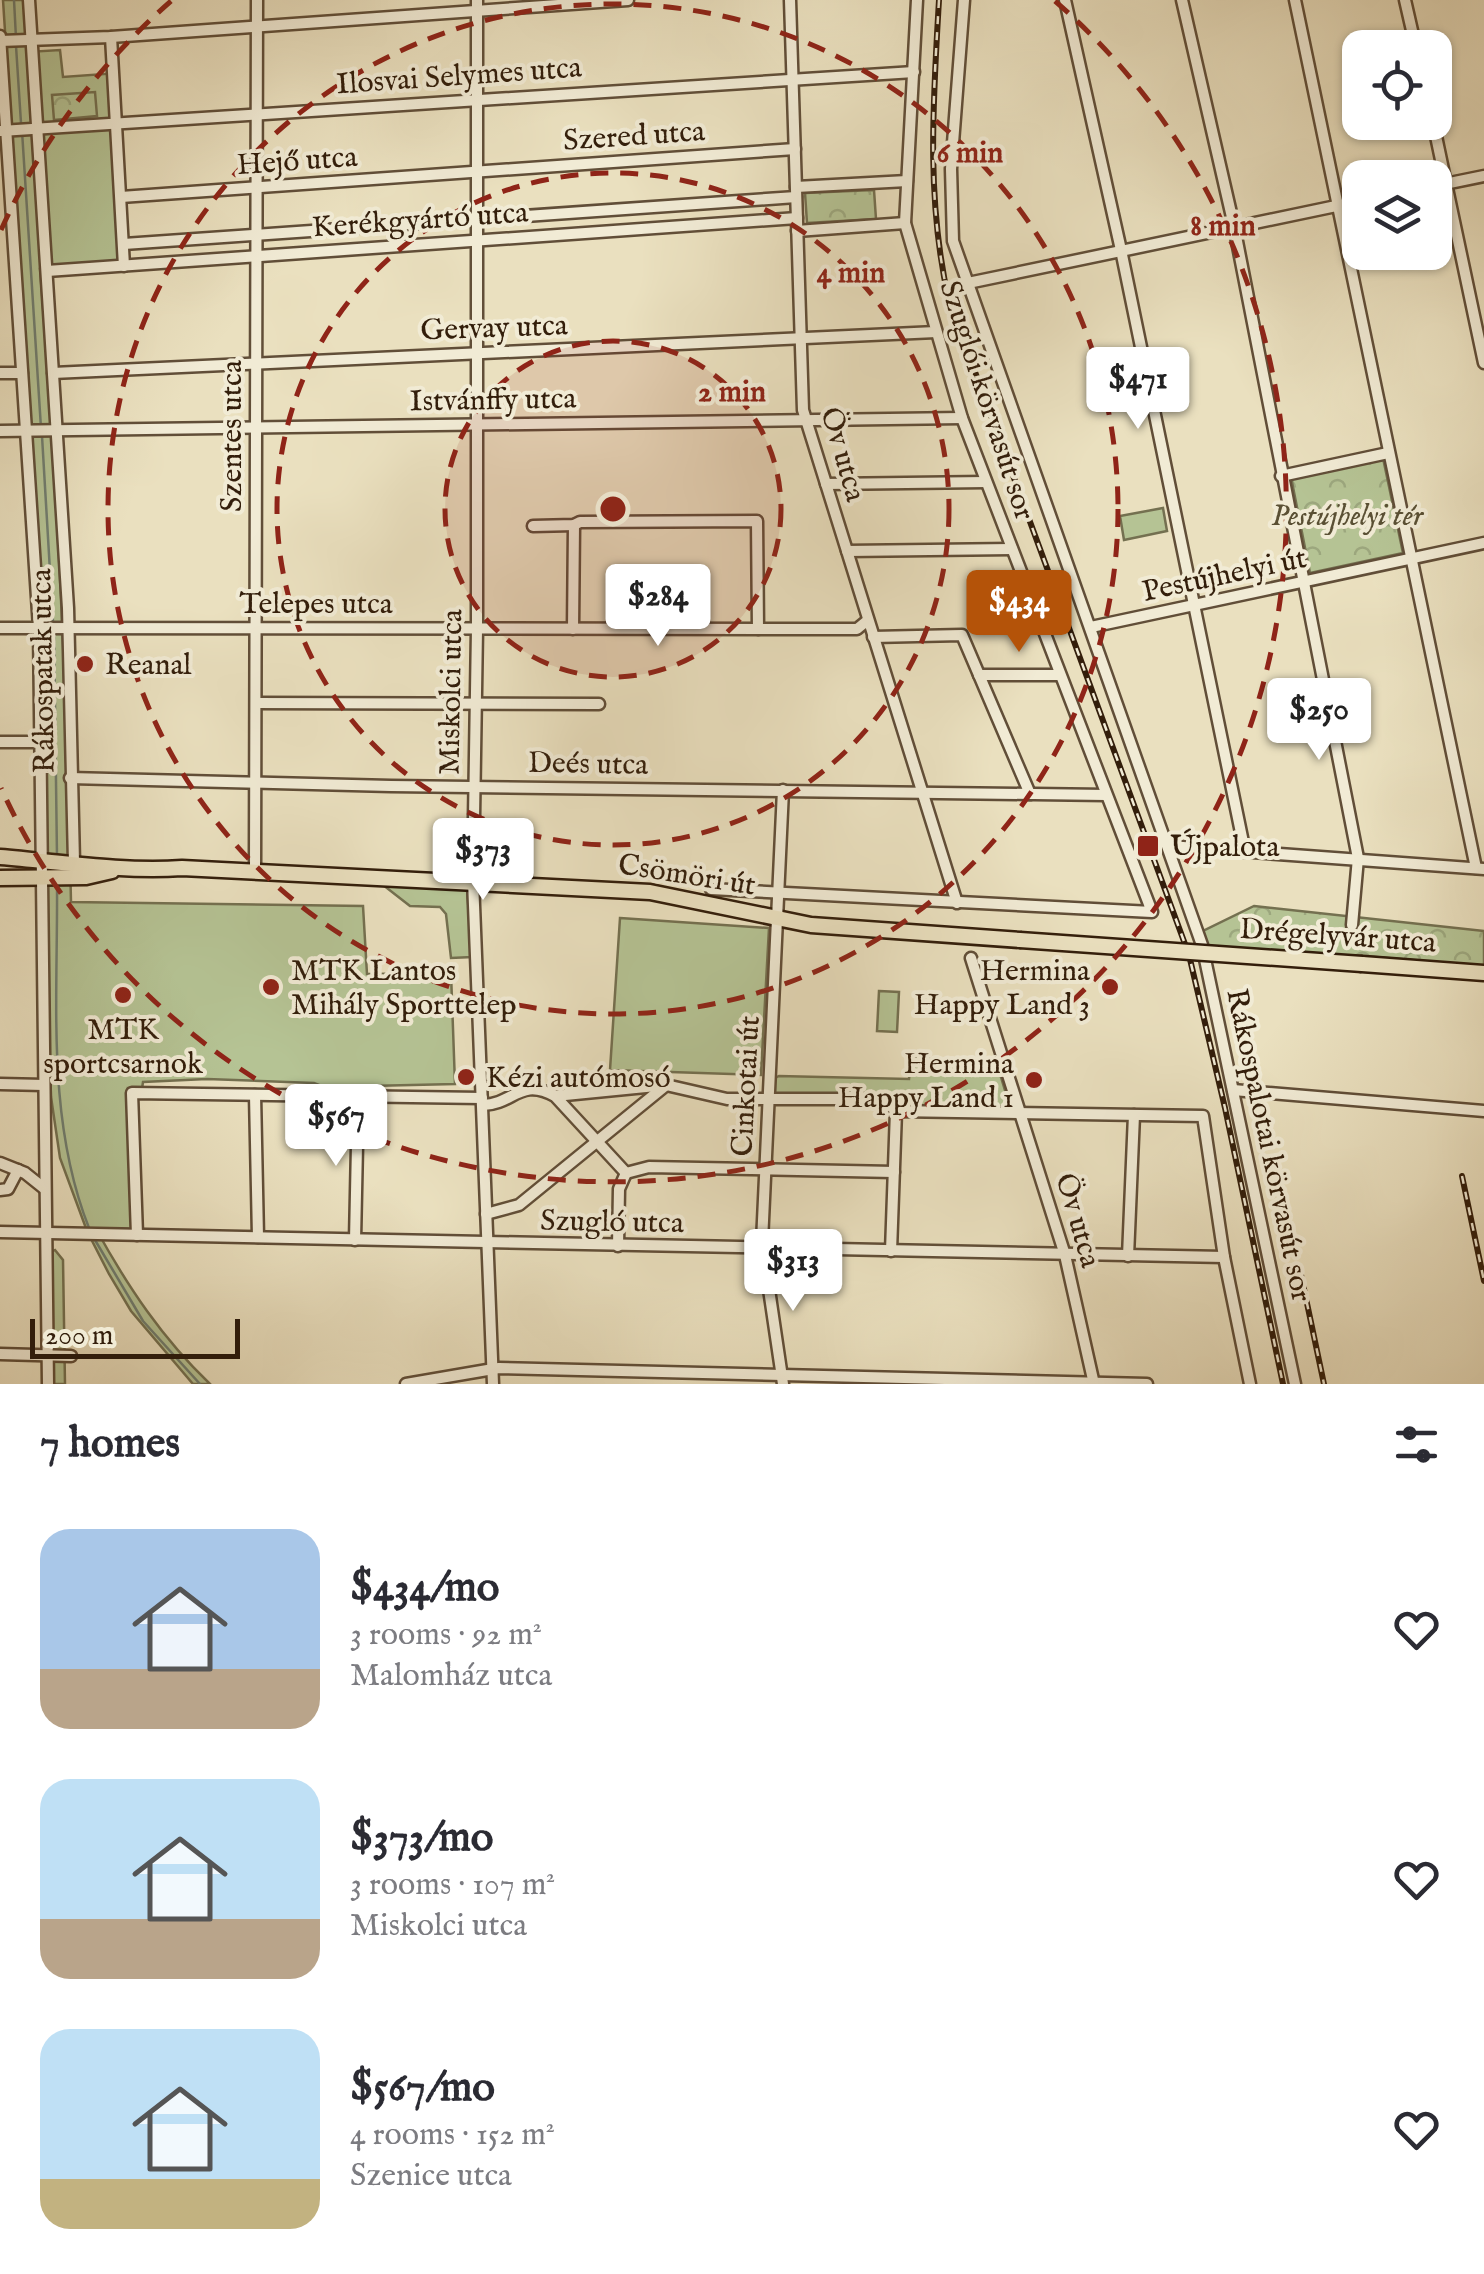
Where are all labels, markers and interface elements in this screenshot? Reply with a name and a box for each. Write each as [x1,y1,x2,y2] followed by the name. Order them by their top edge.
[1342,30,1452,270] map controls
[1342,30,1452,140] button: locate
[335,49,583,105] street label: Ilosvai Selymes utca
[562,113,706,161] street label: Szered utca
[937,135,1003,173] text: 6 min
[236,139,359,185] street label: Hejő utca
[1342,160,1452,270] button: layers
[311,194,530,248] street label: Kerékgyártó utca
[1190,208,1256,246] text: 8 min
[817,255,885,293] text: 4 min
[929,276,1043,525] street label: Szuglói körvasút sor
[420,307,568,351] street label: Gervay utca
[1079,347,1197,432] pin: $471
[1108,359,1168,400] text: $471
[214,360,252,512] street label: Szentes utca
[698,374,766,412] text: 2 min
[409,381,577,421] street label: Istvánffy utca
[811,403,874,506] street label: Öv utca
[595,491,631,527] centre of rings
[1271,498,1425,536] park label: Pestújhelyi tér
[1139,540,1310,612] street label: Pestújhelyi út
[599,564,717,649] pin: $284
[23,568,65,774] street label: Rákospatak utca
[960,570,1078,655] pin: $434
[628,576,688,617] text: $284
[988,582,1050,623] text: $434
[239,586,393,624] street label: Telepes utca
[432,609,472,775] street label: Miskolci utca
[105,647,192,685] place label: Reanal
[74,653,96,675] marker: Reanal
[1260,678,1378,763] pin: $250
[1289,690,1349,731] text: $250
[527,745,649,785] street label: Deés utca
[424,818,542,903] pin: $373
[1170,828,1279,867] place label: Újpalota
[455,830,511,871] text: $373
[1135,833,1161,859] marker: Újpalota
[615,846,758,906] street label: Csömöri út
[1238,911,1437,963] street label: Drégelyvár utca
[291,953,517,1025] place label: MTK Lantos Mihály Sporttelep
[914,953,1090,1025] place label: Hermina Happy Land 3
[260,976,282,998] marker: MTK Lantos Mihály Sporttelep
[1099,976,1121,998] marker: Hermina Happy Land 3
[112,984,134,1006] marker: MTK sportcsarnok
[1216,985,1320,1305] street label: Rákospalotai körvasút sor
[43,1012,204,1084] place label: MTK sportcsarnok
[724,1015,770,1158] street label: Cinkotai út
[838,1046,1014,1118] place label: Hermina Happy Land 1
[486,1060,671,1098] place label: Kézi autómosó
[455,1066,477,1088] marker: Kézi autómosó
[1023,1069,1045,1091] marker: Hermina Happy Land 1
[277,1084,395,1169] pin: $567
[307,1096,365,1137] text: $567
[1046,1169,1109,1272] street label: Öv utca
[540,1203,684,1243] street label: Szugló utca
[734,1229,852,1314] pin: $313
[766,1241,820,1282] text: $313
[30,1314,240,1358] scale bar
[45,1319,113,1354] text: 200 m
[1389,1417,1444,1472] icon: filters
[40,1418,180,1471] text: 7 homes
[350,1562,499,1615] text: $434/mo
[120,1569,240,1689] icon: home
[1389,1602,1444,1657] icon: heart
[350,1615,542,1656] text: 3 rooms · 92 m²
[350,1656,552,1697] text: Malomház utca
[350,1812,494,1865] text: $373/mo
[120,1819,240,1939] icon: home
[1389,1852,1444,1907] icon: heart
[350,1865,555,1906] text: 3 rooms · 107 m²
[350,1906,527,1947] text: Miskolci utca
[350,2062,495,2115] text: $567/mo
[120,2069,240,2189] icon: home
[1389,2102,1444,2157] icon: heart
[350,2115,555,2156] text: 4 rooms · 152 m²
[350,2156,512,2197] text: Szenice utca

